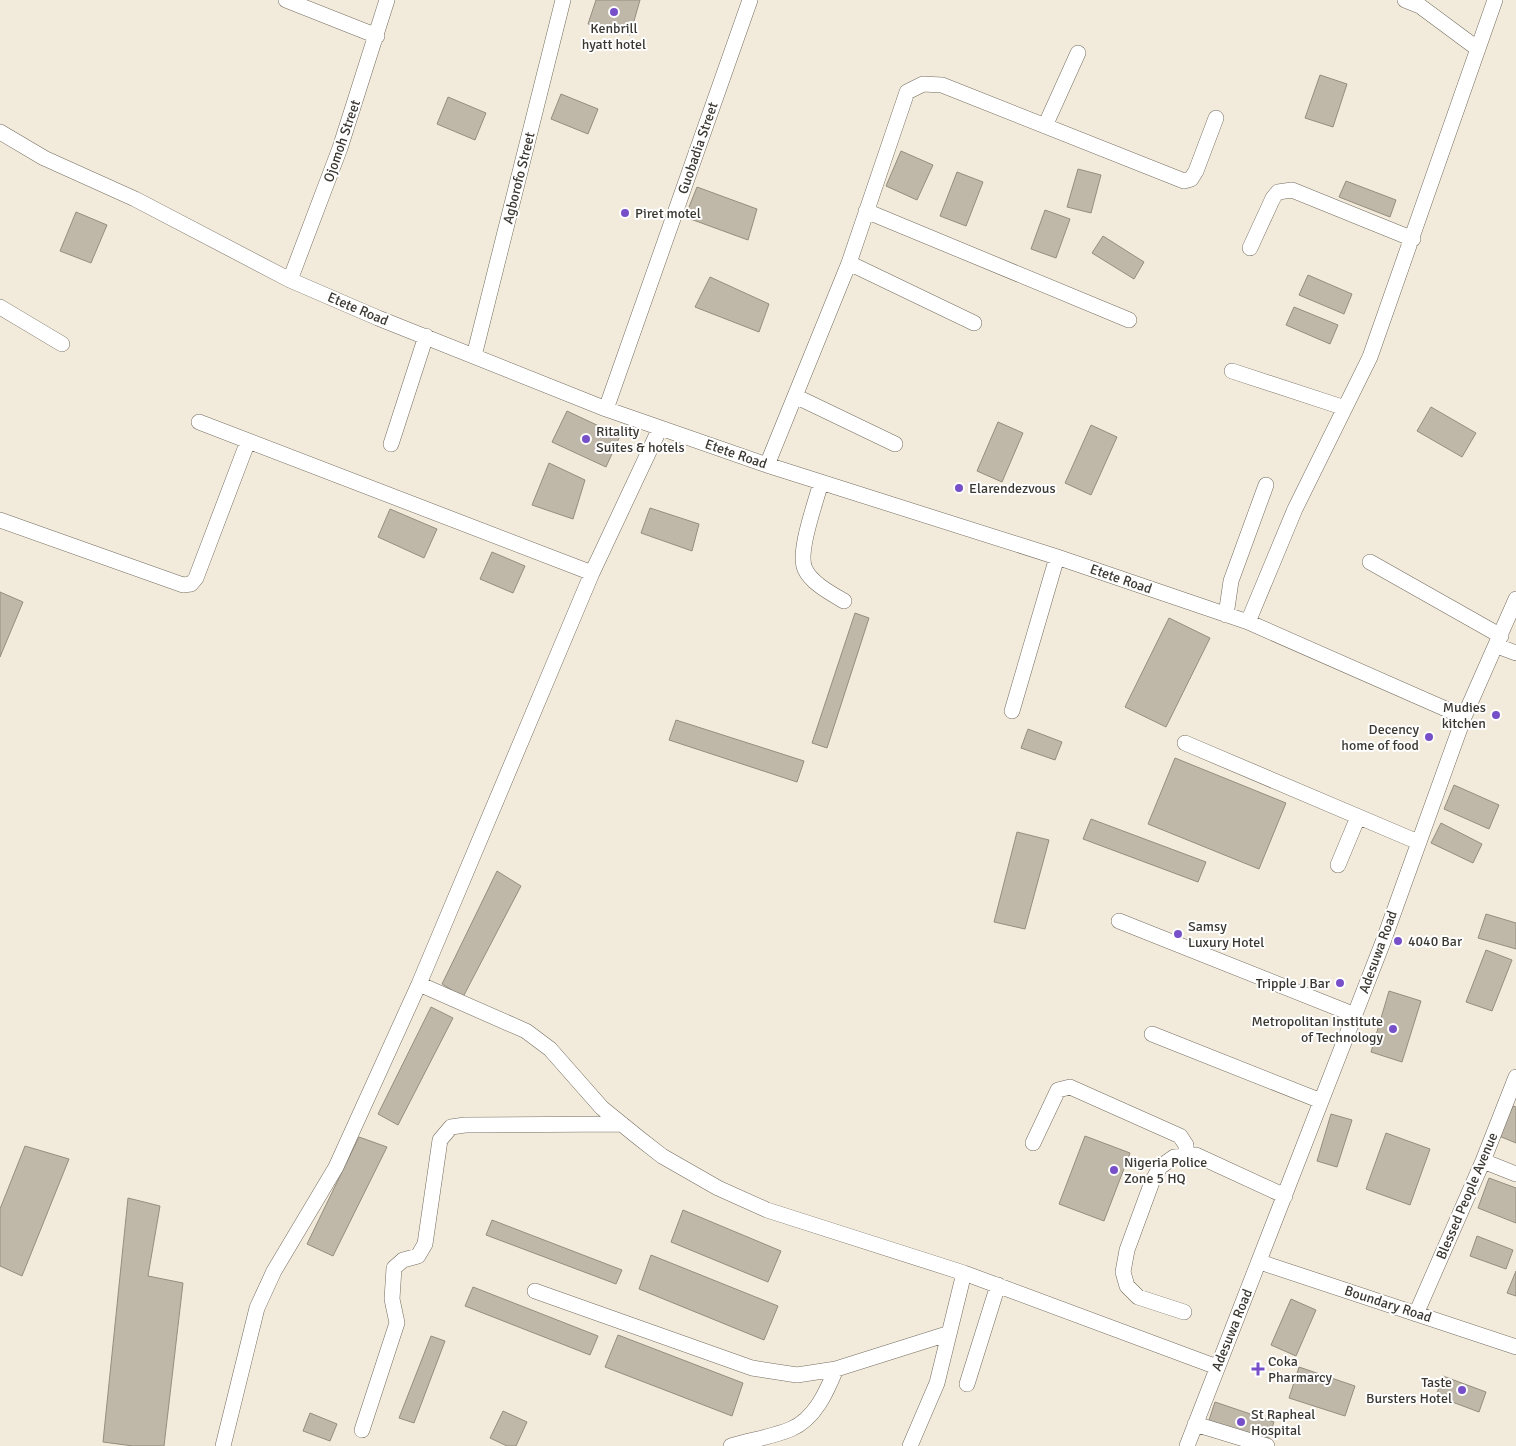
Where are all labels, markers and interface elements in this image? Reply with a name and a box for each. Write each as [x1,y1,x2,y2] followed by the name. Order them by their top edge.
[608,6,620,18] marker: Kenbrill hyatt hotel
[582,20,646,53] place label: Kenbrill hyatt hotel
[320,97,364,184] street label: Ojomoh Street
[674,100,722,196] street label: Guobadia Street
[499,130,539,226] street label: Agborofo Street
[635,205,701,222] place label: Piret motel
[619,207,631,219] marker: Piret motel
[325,289,391,329] street label: Etete Road
[596,423,685,456] place label: Ritality Suites & hotels
[580,433,592,445] marker: Ritality Suites & hotels
[703,435,769,473] street label: Etete Road
[969,480,1056,497] place label: Elarendezvous
[953,482,965,494] marker: Elarendezvous
[1088,560,1154,598] street label: Etete Road
[1442,699,1486,732] place label: Mudies kitchen
[1490,709,1502,721] marker: Mudies kitchen
[1341,721,1419,754] place label: Decency home of food
[1423,731,1435,743] marker: Decency home of food
[1355,908,1401,996] street label: Adesuwa Road
[1188,918,1264,951] place label: Samsy Luxury Hotel
[1172,928,1184,940] marker: Samsy Luxury Hotel
[1408,933,1463,950] place label: 4040 Bar
[1392,935,1404,947] marker: 4040 Bar
[1256,975,1331,992] place label: Tripple J Bar
[1334,977,1346,989] marker: Tripple J Bar
[1251,1013,1383,1046] place label: Metropolitan Institute of Technology
[1387,1023,1399,1035] marker: Metropolitan Institute of Technology
[1433,1130,1501,1262] street label: Blessed People Avenue
[1124,1154,1207,1187] place label: Nigeria Police Zone 5 HQ
[1108,1164,1120,1176] marker: Nigeria Police Zone 5 HQ
[1342,1282,1434,1326] street label: Boundary Road
[1208,1287,1256,1373] street label: Adesuwa Road
[1268,1353,1333,1386] place label: Coka Pharmarcy
[1252,1363,1264,1375] marker: Coka Pharmarcy
[1366,1374,1452,1407] place label: Taste Bursters Hotel
[1456,1384,1468,1396] marker: Taste Bursters Hotel
[1251,1406,1315,1439] place label: St Rapheal Hospital
[1235,1416,1247,1428] marker: St Rapheal Hospital

